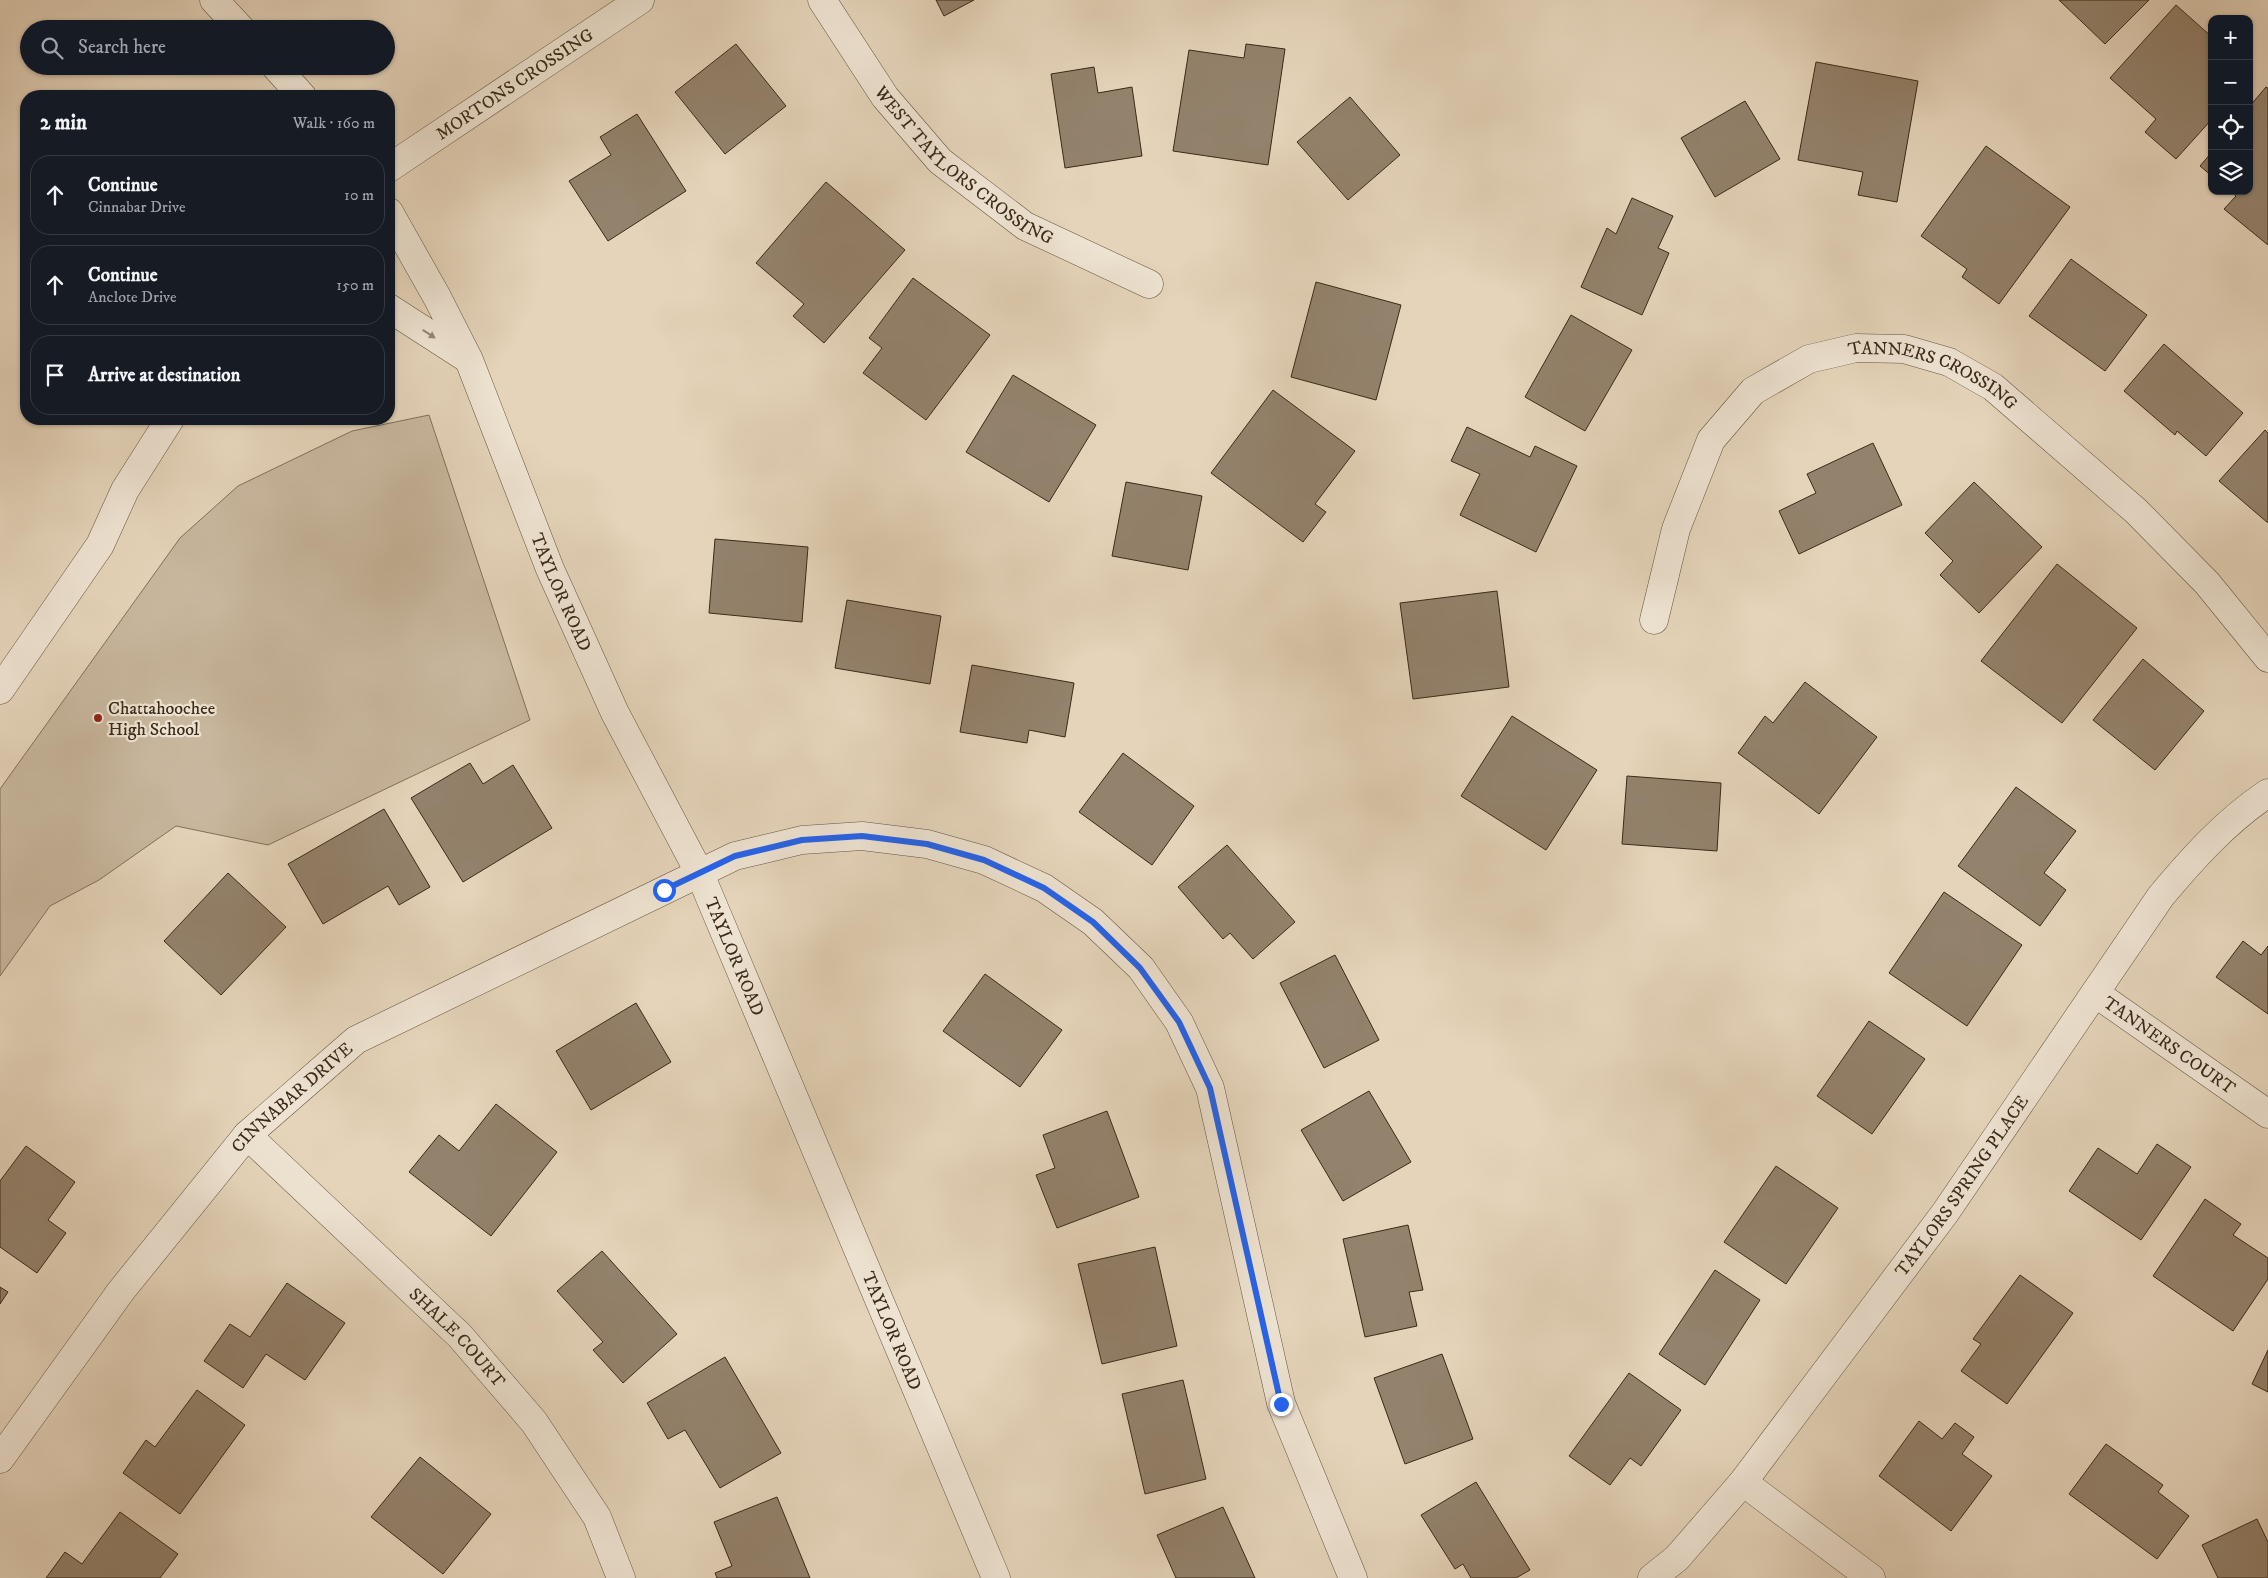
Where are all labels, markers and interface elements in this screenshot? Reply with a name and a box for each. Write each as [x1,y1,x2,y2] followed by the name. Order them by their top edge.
[2208,15,2253,195] map controls
[2208,15,2253,60] button: +
[20,20,395,75] search box
[432,24,598,145] street label: MORTONS CROSSING
[38,34,66,62] icon: search
[78,36,166,59] text: Search here
[2208,60,2253,105] button: −
[868,81,1057,250] street label: WEST TAYLORS CROSSING
[2208,105,2253,150] button: locate
[40,110,87,136] text: 2 min
[293,113,375,133] text: Walk · 160 m
[2208,150,2253,195] button: layers
[88,174,158,197] text: Continue
[41,181,69,209] icon: ahead
[344,185,374,205] text: 10 m
[88,197,186,217] text: Cinnabar Drive
[88,264,158,287] text: Continue
[41,271,69,299] icon: ahead
[336,275,374,295] text: 150 m
[88,287,177,307] text: Anclote Drive
[422,329,435,339] one-way arrow
[1846,337,2022,415] street label: TANNERS CROSSING
[41,361,69,389] icon: arrive
[88,364,240,387] text: Arrive at destination
[525,530,596,655] street label: TAYLOR ROAD
[108,698,215,741] place label: Chattahoochee High School
[92,712,104,724] marker: Chattahoochee High School
[653,879,676,902] route start
[699,894,768,1020] street label: TAYLOR ROAD
[2099,992,2240,1100] street label: TANNERS COURT
[227,1038,358,1158] street label: CINNABAR DRIVE
[1891,1091,2034,1281] street label: TAYLORS SPRING PLACE
[856,1269,926,1394] street label: TAYLOR ROAD
[404,1284,510,1393] street label: SHALE COURT
[1270,1393,1293,1416] route end

